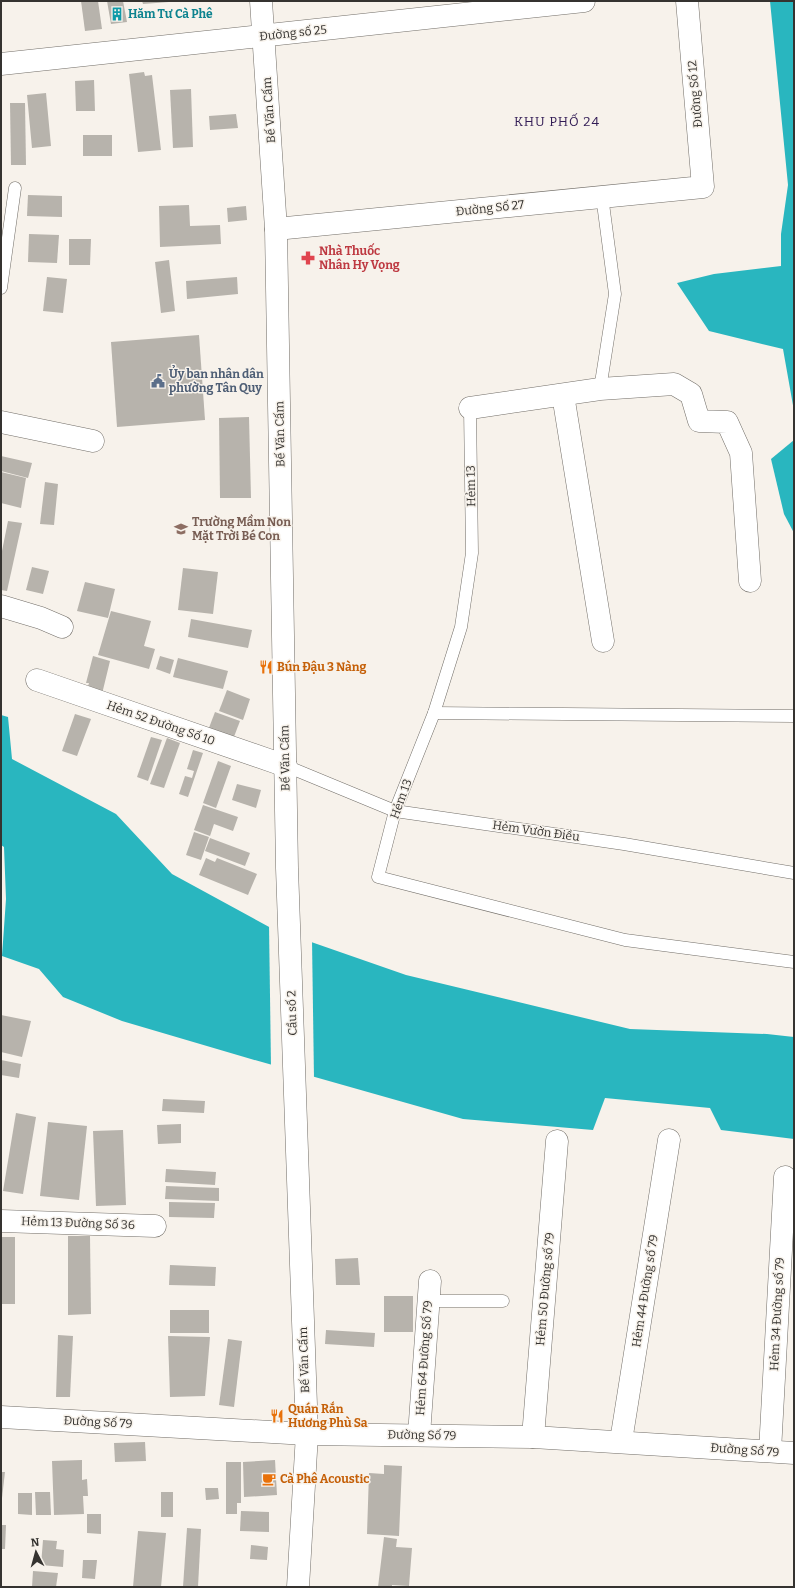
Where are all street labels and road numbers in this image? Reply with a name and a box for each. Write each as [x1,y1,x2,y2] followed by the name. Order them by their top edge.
[259,22,327,43] street label: Đường số 25
[684,60,705,128] street label: Đường Số 12
[259,76,278,143] street label: Bế Văn Cấm
[455,196,525,219] street label: Đường Số 27
[271,400,288,467] street label: Bế Văn Cấm
[464,465,478,507] street label: Hẻm 13
[105,697,217,748] street label: Hẻm 52 Đường Số 10
[276,724,293,791] street label: Bế Văn Cấm
[387,777,415,821] street label: Hẻm 13
[491,817,581,844] street label: Hẻm Vườn Điều
[283,990,300,1036] street label: Cầu số 2
[21,1213,135,1232] street label: Hẻm 13 Đường Số 36
[532,1232,557,1346] street label: Hẻm 50 Đường số 79
[628,1234,661,1348] street label: Hẻm 44 Đường số 79
[766,1257,787,1371] street label: Hẻm 34 Đường số 79
[412,1300,435,1416] street label: Hẻm 64 Đường Số 79
[295,1326,312,1393] street label: Bế Văn Cấm
[63,1412,133,1431] street label: Đường Số 79
[387,1426,457,1443] street label: Đường Số 79
[710,1440,780,1459] street label: Đường Số 79

